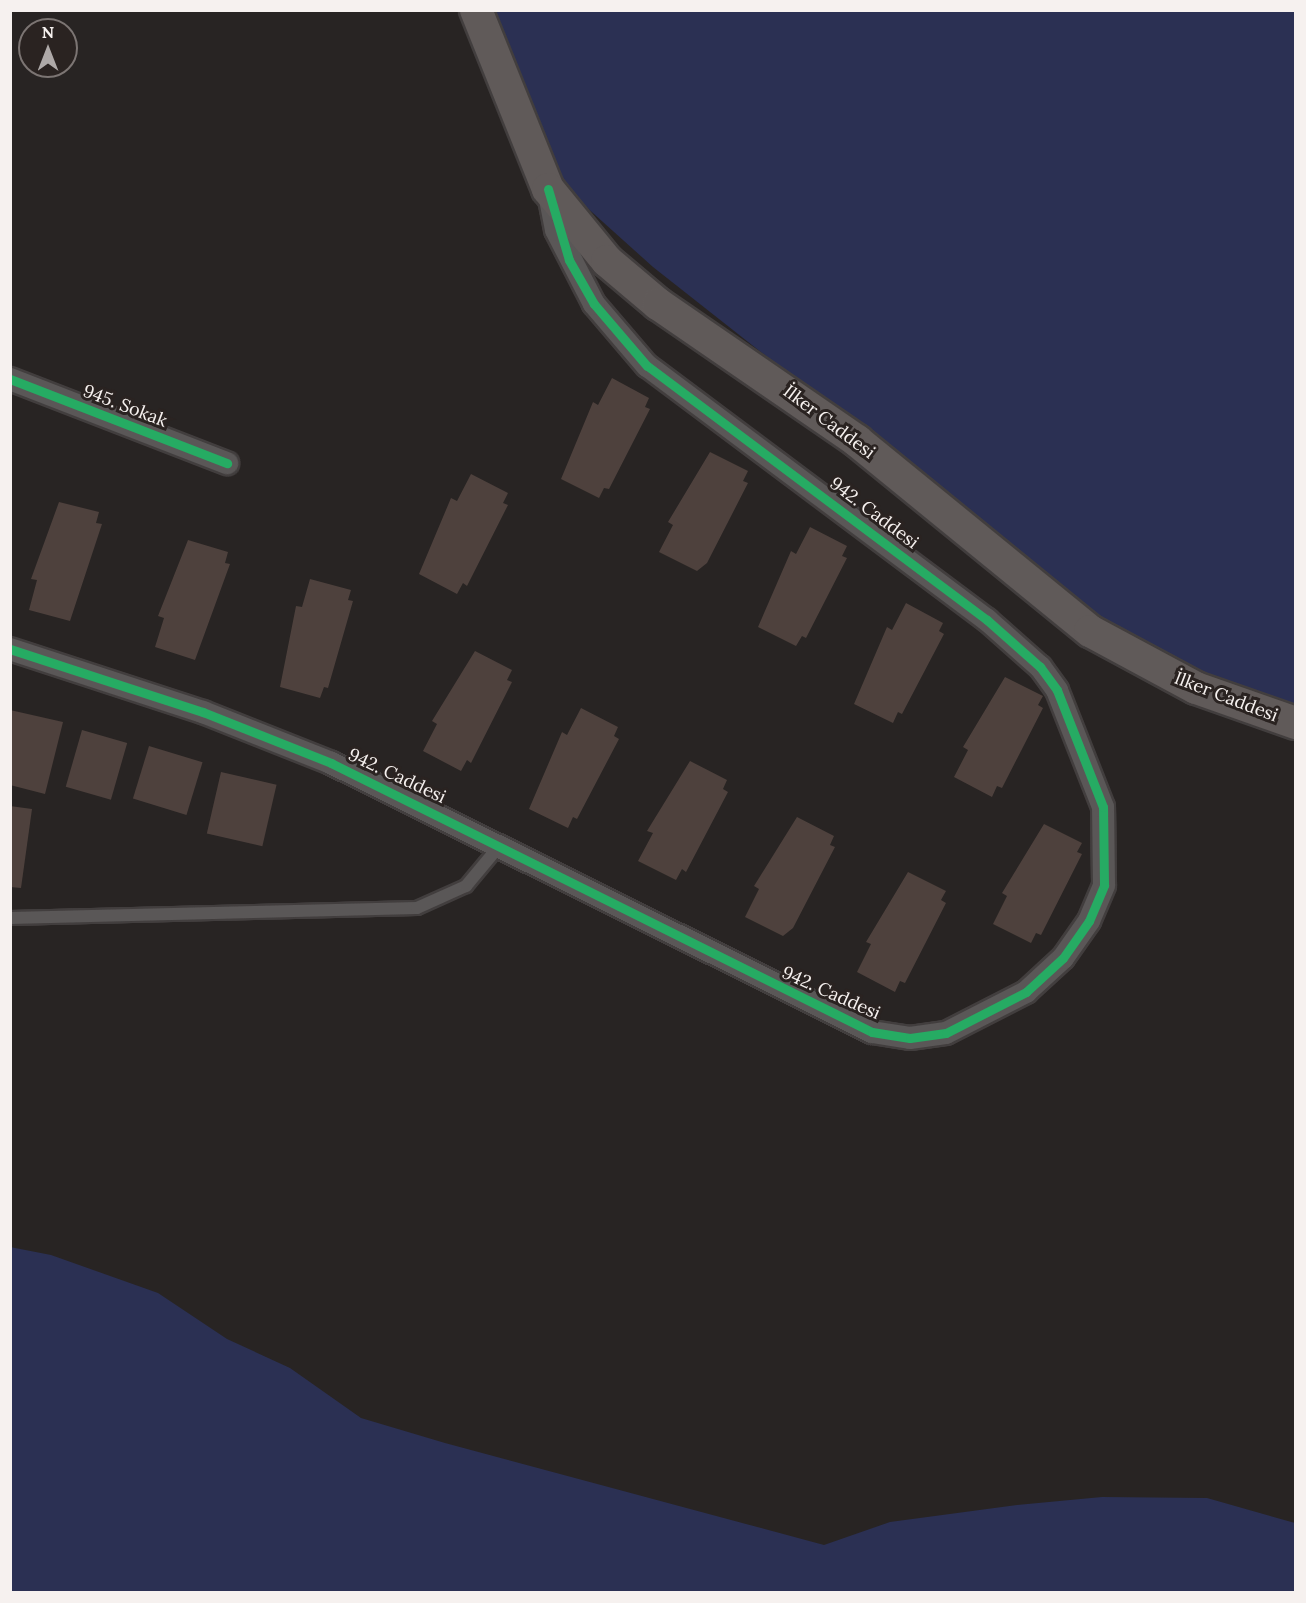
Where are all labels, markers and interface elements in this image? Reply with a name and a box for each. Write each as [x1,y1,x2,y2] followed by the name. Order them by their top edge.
[18,18,78,78] north arrow
[42,22,54,42] text: N
[80,380,170,432] street label: 945. Sokak
[779,380,879,464] street label: İlker Caddesi
[825,473,923,553] street label: 942. Caddesi
[1171,667,1281,727] street label: İlker Caddesi
[345,744,449,808] street label: 942. Caddesi
[778,962,884,1024] street label: 942. Caddesi

